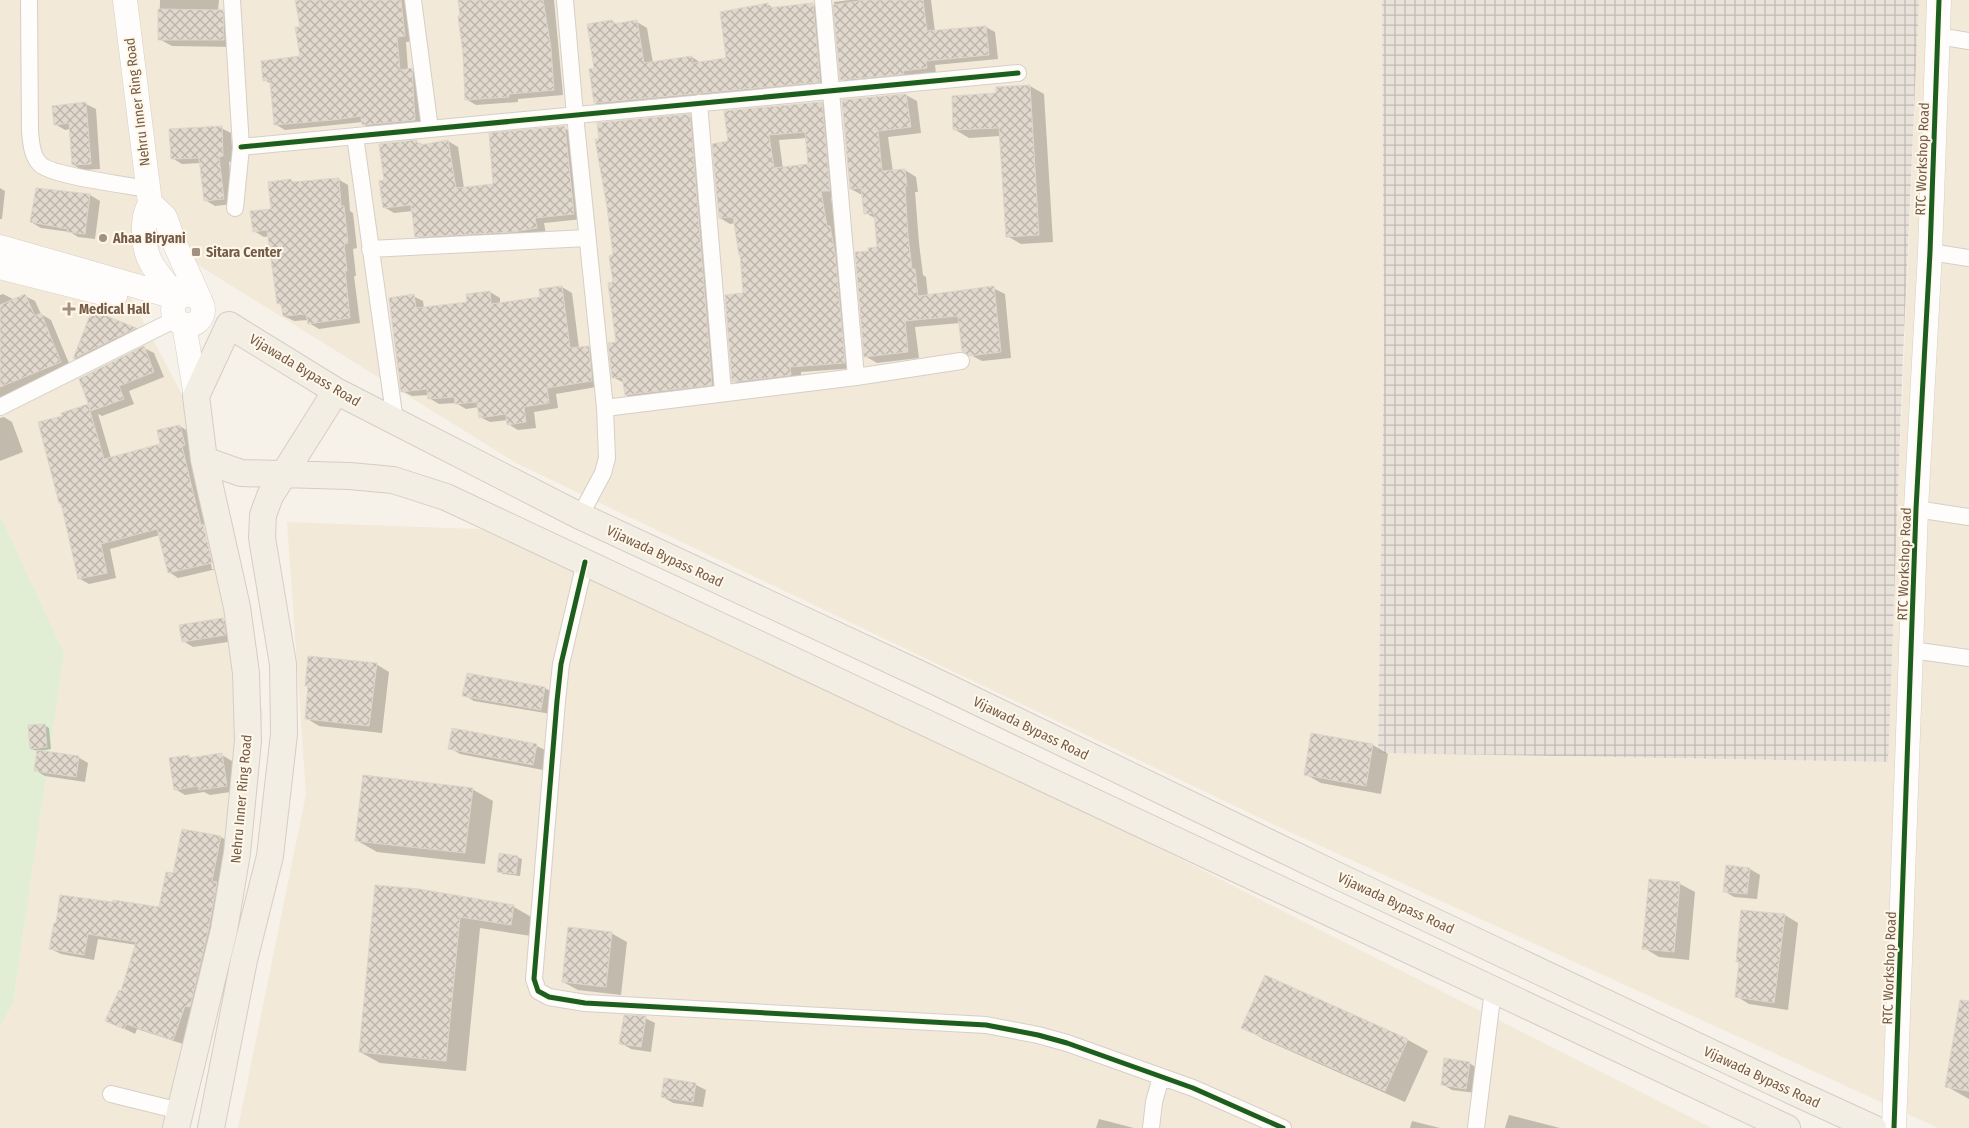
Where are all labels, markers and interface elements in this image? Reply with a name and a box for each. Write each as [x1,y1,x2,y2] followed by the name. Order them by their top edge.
[121,37,154,167] street label: Nehru Inner Ring Road
[1912,102,1933,216] street label: RTC Workshop Road
[112,230,186,247] place label: Ahaa Biryani
[97,232,109,244] marker: Ahaa Biryani
[206,244,282,261] place label: Sitara Center
[190,246,202,258] marker: Sitara Center
[79,301,150,318] place label: Medical Hall
[63,303,75,315] marker: Medical Hall
[246,331,363,410] street label: Vijawada Bypass Road
[1894,507,1915,621] street label: RTC Workshop Road
[604,522,726,591] street label: Vijawada Bypass Road
[970,693,1091,764] street label: Vijawada Bypass Road
[227,734,256,864] street label: Nehru Inner Ring Road
[1335,869,1457,938] street label: Vijawada Bypass Road
[1879,911,1900,1025] street label: RTC Workshop Road
[1701,1043,1823,1112] street label: Vijawada Bypass Road

